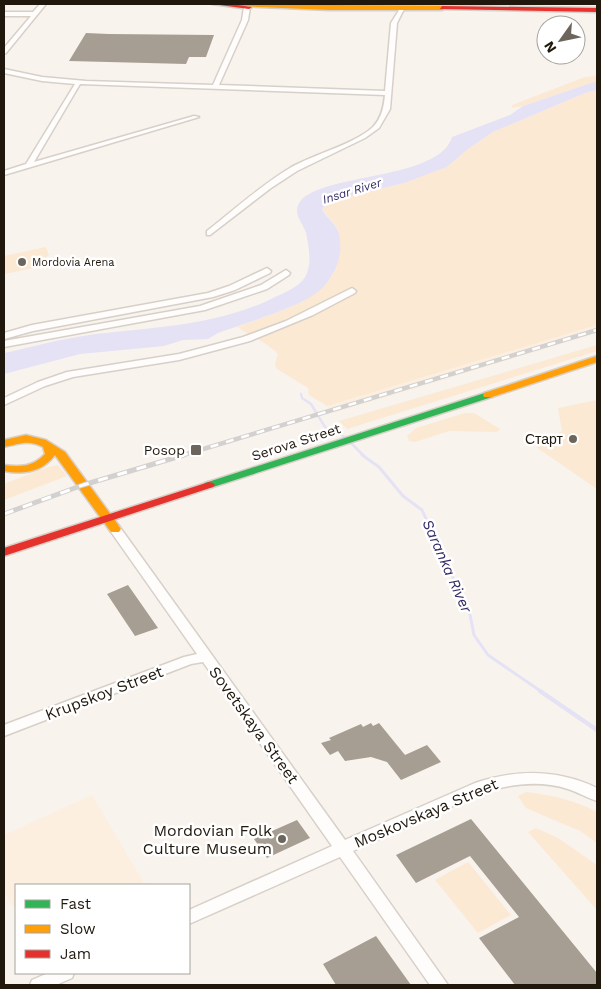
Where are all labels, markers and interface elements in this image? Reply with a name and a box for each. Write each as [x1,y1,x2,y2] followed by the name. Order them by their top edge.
[536,15,586,65] north arrow
[541,38,560,56] text: N
[321,175,384,207] water label: Insar River
[16,256,28,268] marker: Mordovia Arena
[32,256,115,269] place label: Mordovia Arena
[250,420,343,464] street label: Serova Street
[525,431,564,447] place label: Старт
[567,433,579,445] marker: Старт
[144,442,185,458] place label: Posop
[189,443,203,457] marker: Posop
[418,517,476,617] water label: Saranka River
[42,662,166,724] street label: Krupskoy Street
[205,663,303,788] street label: Sovetskaya Street
[351,774,501,852] street label: Moskovskaya Street
[143,821,272,858] place label: Mordovian Folk Culture Museum
[276,833,288,845] marker: Mordovian Folk Culture Museum
[15,884,190,974] legend
[60,895,92,913] text: Fast
[60,920,96,938] text: Slow
[60,945,91,963] text: Jam

